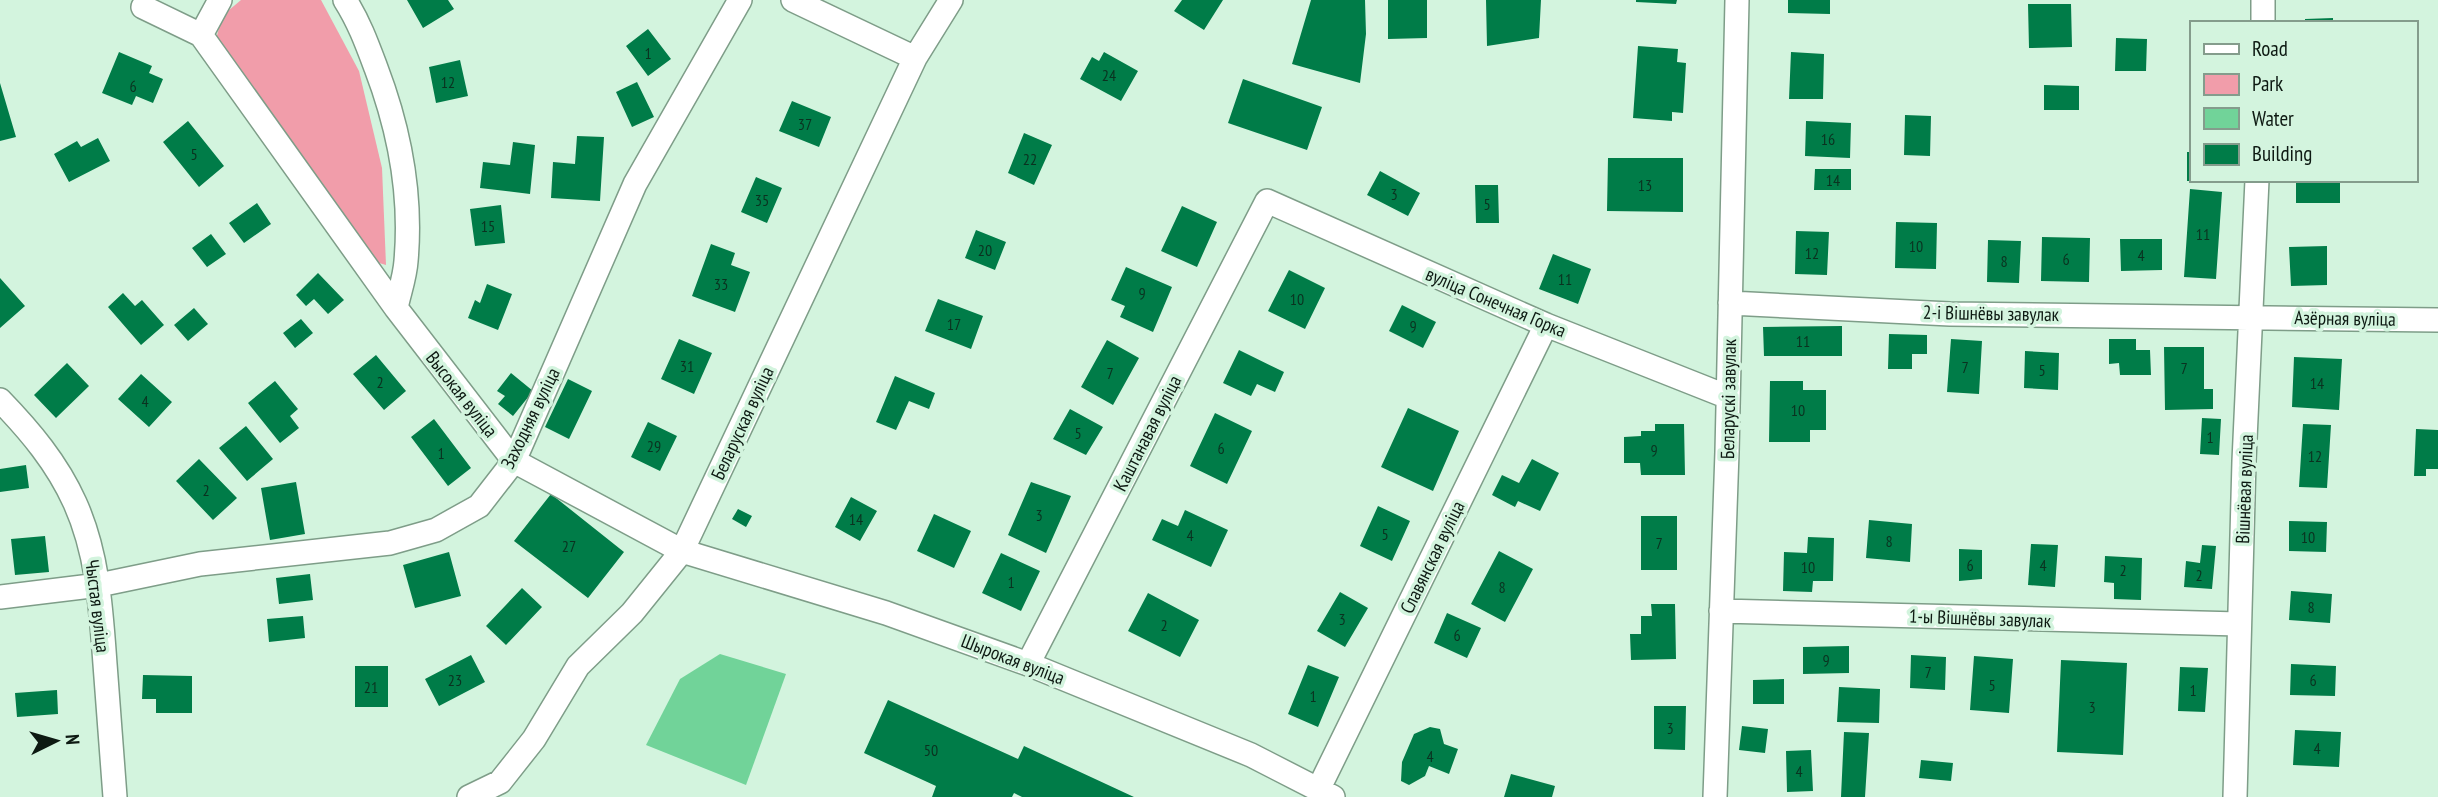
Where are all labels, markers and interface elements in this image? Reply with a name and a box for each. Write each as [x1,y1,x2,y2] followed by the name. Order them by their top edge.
[2190,21,2417,182] legend
[2252,35,2288,62] text: Road
[644,43,652,63] house number: 1
[1102,65,1116,85] house number: 24
[2252,70,2283,97] text: Park
[441,72,455,92] house number: 12
[129,76,137,96] house number: 6
[2252,105,2294,132] text: Water
[798,114,812,134] house number: 37
[1821,129,1835,149] house number: 16
[2252,140,2312,167] text: Building
[190,144,198,164] house number: 5
[1023,149,1037,169] house number: 22
[1826,170,1840,190] house number: 14
[1638,175,1652,195] house number: 13
[1390,184,1398,204] house number: 3
[755,190,769,210] house number: 35
[1483,194,1491,214] house number: 5
[481,216,495,236] house number: 15
[2196,224,2210,244] house number: 11
[1909,236,1923,256] house number: 10
[978,240,992,260] house number: 20
[1805,243,1819,263] house number: 12
[2137,245,2145,265] house number: 4
[2062,249,2070,269] house number: 6
[2000,251,2008,271] house number: 8
[1422,262,1570,342] street label: вуліца Сонечная Горка
[1558,269,1572,289] house number: 11
[714,274,728,294] house number: 33
[1138,283,1146,303] house number: 9
[1290,289,1304,309] house number: 10
[1923,300,2060,326] street label: 2-і Вішнёвы завулак
[2294,305,2396,331] street label: Азёрная вуліца
[947,314,961,334] house number: 17
[1409,316,1417,336] house number: 9
[1796,331,1810,351] house number: 11
[1715,338,1741,459] street label: Беларускі завулак
[421,346,503,442] street label: Высокая вуліца
[680,356,694,376] house number: 31
[1961,357,1969,377] house number: 7
[2180,358,2188,378] house number: 7
[2038,360,2046,380] house number: 5
[705,363,779,483] street label: Беларуская вуліца
[1106,363,1114,383] house number: 7
[495,364,565,472] street label: Заходняя вуліца
[1108,371,1186,495] street label: Каштанавая вуліца
[376,372,384,392] house number: 2
[2310,373,2324,393] house number: 14
[141,391,149,411] house number: 4
[1791,400,1805,420] house number: 10
[1074,423,1082,443] house number: 5
[2206,427,2214,447] house number: 1
[2230,434,2258,544] street label: Вішнёвая вуліца
[647,436,661,456] house number: 29
[1217,438,1225,458] house number: 6
[1650,440,1658,460] house number: 9
[437,443,445,463] house number: 1
[2308,446,2322,466] house number: 12
[202,480,210,500] house number: 2
[1394,497,1470,617] street label: Славянская вуліца
[1035,505,1043,525] house number: 3
[849,509,863,529] house number: 14
[1381,524,1389,544] house number: 5
[1186,525,1194,545] house number: 4
[2301,527,2315,547] house number: 10
[1885,531,1893,551] house number: 8
[1655,533,1663,553] house number: 7
[562,536,576,556] house number: 27
[1966,555,1974,575] house number: 6
[2039,555,2047,575] house number: 4
[1801,557,1815,577] house number: 10
[80,558,116,654] street label: Чыстая вуліца
[2119,560,2127,580] house number: 2
[2195,565,2203,585] house number: 2
[1007,572,1015,592] house number: 1
[1498,577,1506,597] house number: 8
[2307,597,2315,617] house number: 8
[1909,604,2052,632] street label: 1-ы Вішнёвы завулак
[1338,609,1346,629] house number: 3
[1160,615,1168,635] house number: 2
[1453,625,1461,645] house number: 6
[958,628,1068,690] street label: Шырокая вуліца
[1822,650,1830,670] house number: 9
[1924,662,1932,682] house number: 7
[448,670,462,690] house number: 23
[2309,670,2317,690] house number: 6
[1988,675,1996,695] house number: 5
[364,677,378,697] house number: 21
[2189,680,2197,700] house number: 1
[1309,686,1317,706] house number: 1
[2088,697,2096,717] house number: 3
[21,706,91,776] north arrow
[1666,718,1674,738] house number: 3
[61,733,85,746] text: N
[2313,738,2321,758] house number: 4
[924,740,938,760] house number: 50
[1426,746,1434,766] house number: 4
[1795,761,1803,781] house number: 4

